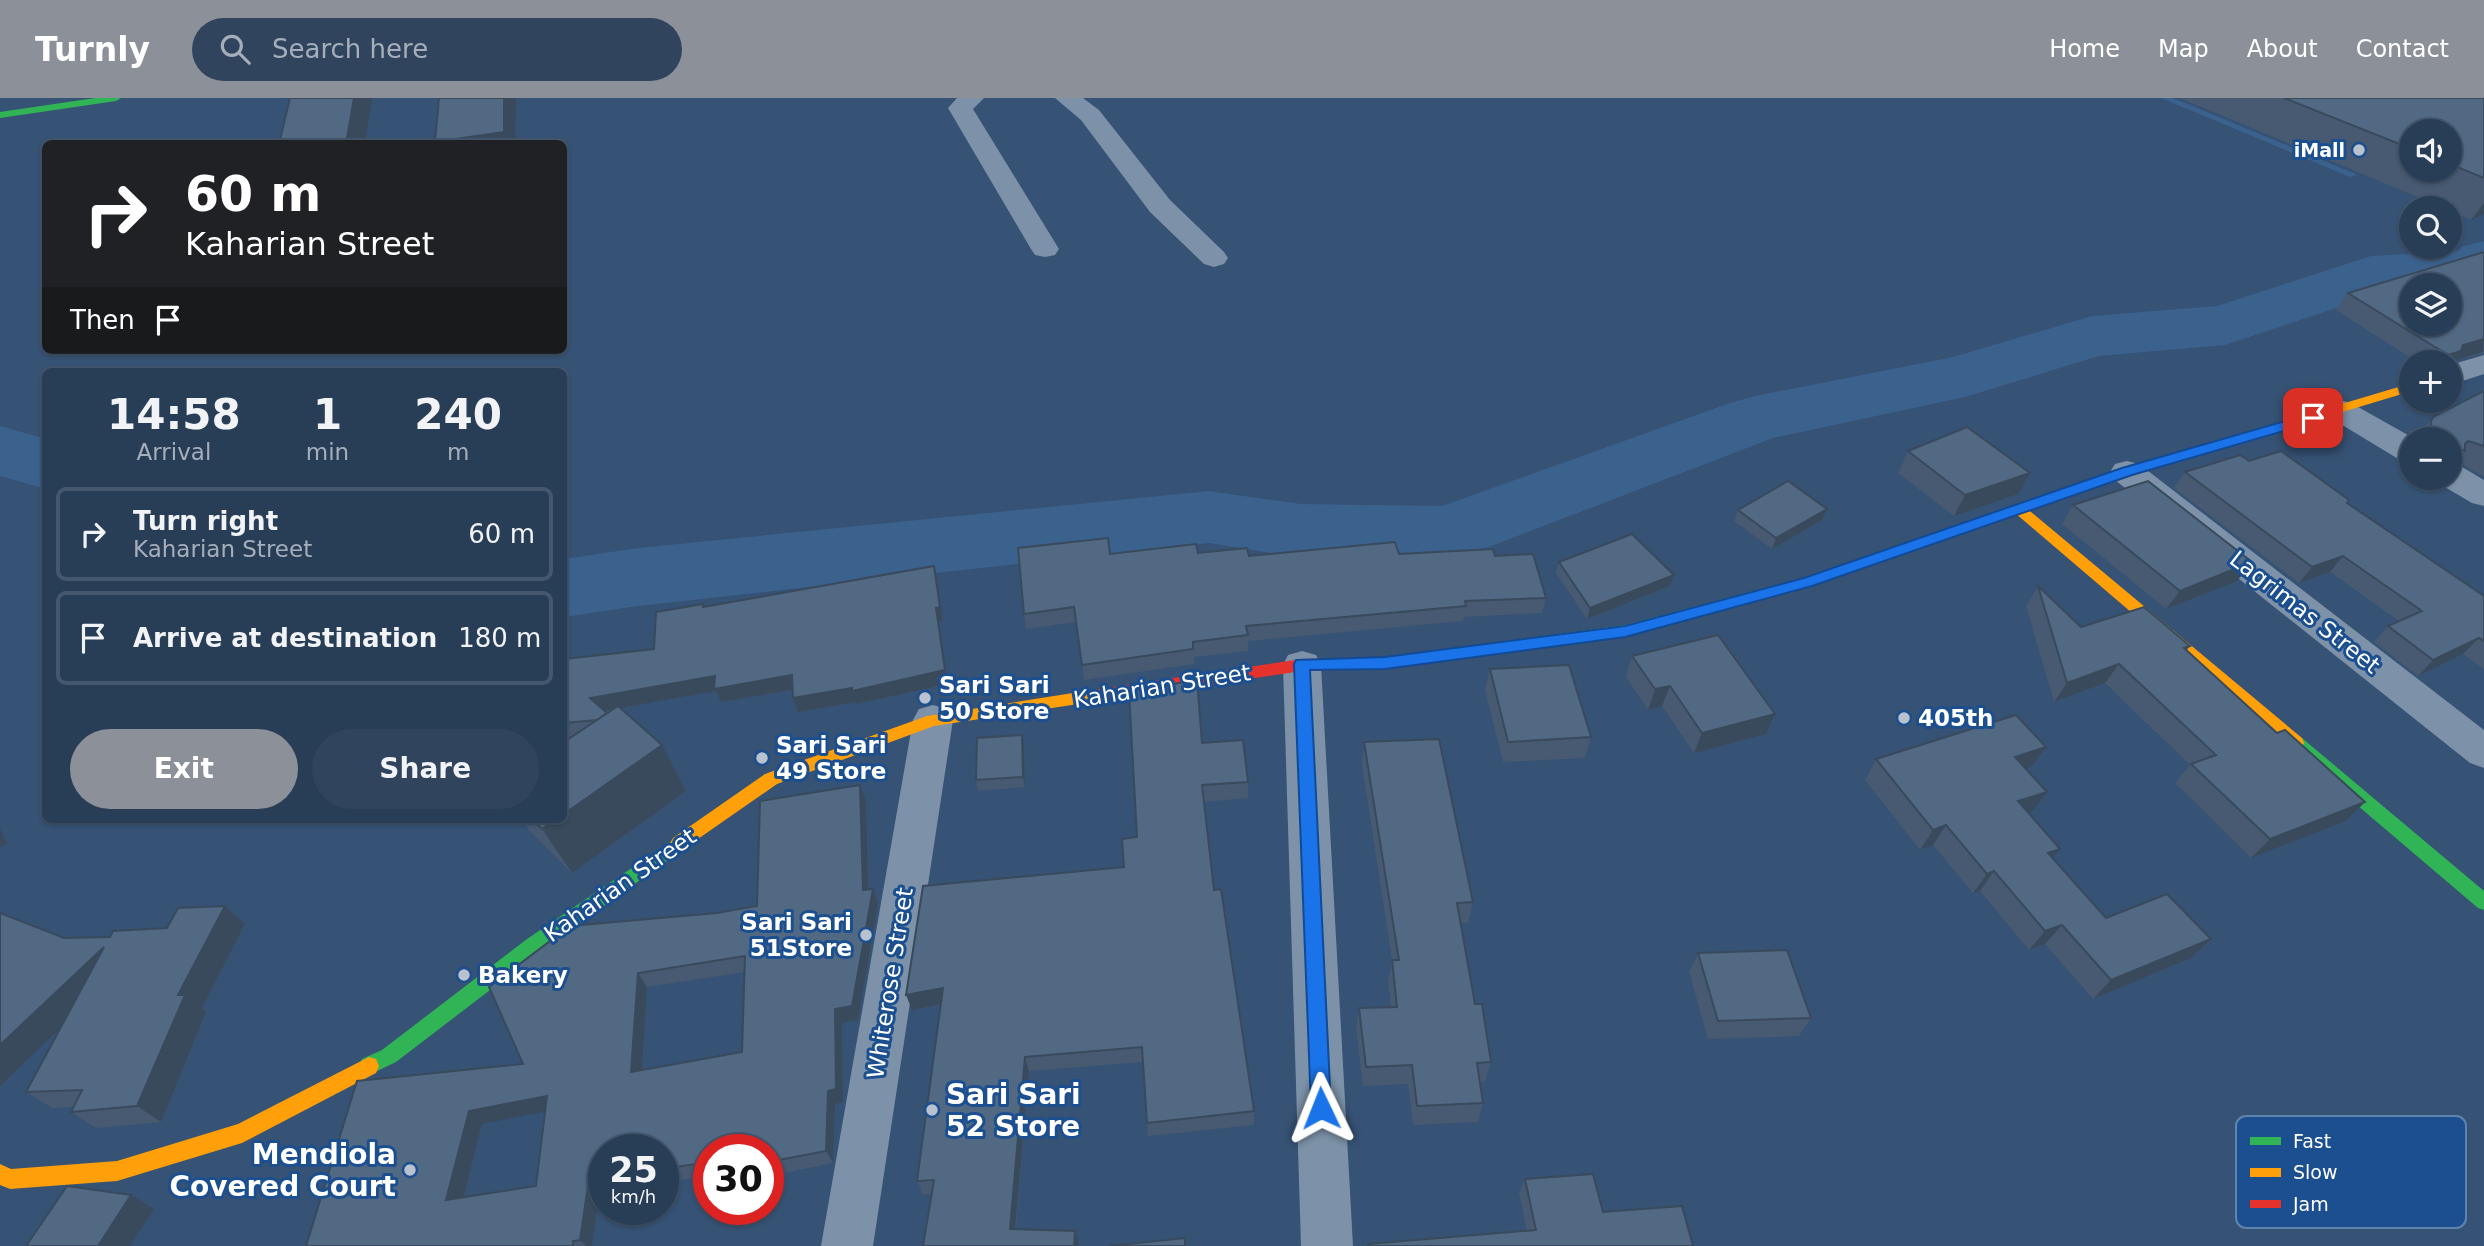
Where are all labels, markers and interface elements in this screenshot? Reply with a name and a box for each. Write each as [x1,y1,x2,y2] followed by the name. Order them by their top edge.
[192,18,682,81] search box
[35,30,150,69] text: Turnly
[216,30,254,68] icon: search
[272,34,428,64] text: Search here
[2049,35,2120,63] text: Home
[2158,35,2209,63] text: Map
[2247,35,2318,63] text: About
[2356,35,2449,63] text: Contact
[2399,119,2462,490] map controls
[2399,119,2462,182] button: sound
[2294,139,2345,161] place label: iMall
[2351,142,2367,158] marker: iMall
[185,166,321,223] text: 60 m
[70,168,161,259] icon: right
[2399,196,2462,259] button: search
[185,225,434,263] text: Kaharian Street
[2399,273,2462,336] button: layers
[149,301,187,339] icon: arrive
[70,305,135,335] text: Then
[2399,350,2462,413] button: +
[2283,388,2343,448] pin
[107,390,241,439] text: 14:58
[313,390,342,439] text: 1
[414,390,502,439] text: 240
[2294,399,2332,437] icon: arrive
[2399,427,2462,490] button: −
[137,439,211,465] text: Arrival
[306,439,349,465] text: min
[447,439,469,465] text: m
[133,506,278,536] text: Turn right
[74,515,112,553] icon: right
[468,519,535,549] text: 60 m
[133,536,312,562] text: Kaharian Street
[2225,545,2385,679] street label: Lagrimas Street
[74,619,112,657] icon: arrive
[133,623,437,653] text: Arrive at destination
[458,623,541,653] text: 180 m
[1071,659,1253,713] street label: Kaharian Street
[939,672,1050,724] place label: Sari Sari 50 Store
[917,690,933,706] marker: Sari Sari 50 Store
[1918,705,1993,731] place label: 405th
[1896,710,1912,726] marker: 405th
[70,729,298,809] button: Exit
[312,729,539,809] button: Share
[776,732,887,784] place label: Sari Sari 49 Store
[754,750,770,766] marker: Sari Sari 49 Store
[539,823,701,947] street label: Kaharian Street
[862,886,918,1080] street label: Whiterose Street
[741,909,852,961] place label: Sari Sari 51Store
[858,927,874,943] marker: Sari Sari 51Store
[478,962,568,988] place label: Bakery
[456,967,472,983] marker: Bakery
[1284,1071,1358,1145] position arrow
[946,1078,1081,1143] place label: Sari Sari 52 Store
[924,1102,940,1118] marker: Sari Sari 52 Store
[2236,1116,2466,1228] legend
[2293,1130,2331,1152] text: Fast
[693,1134,784,1225] speed limit sign: 30
[169,1138,396,1203] place label: Mendiola Covered Court
[609,1150,658,1190] text: 25
[2293,1161,2338,1183] text: Slow
[402,1162,418,1178] marker: Mendiola Covered Court
[611,1186,656,1207] text: km/h
[2292,1193,2329,1215] text: Jam

